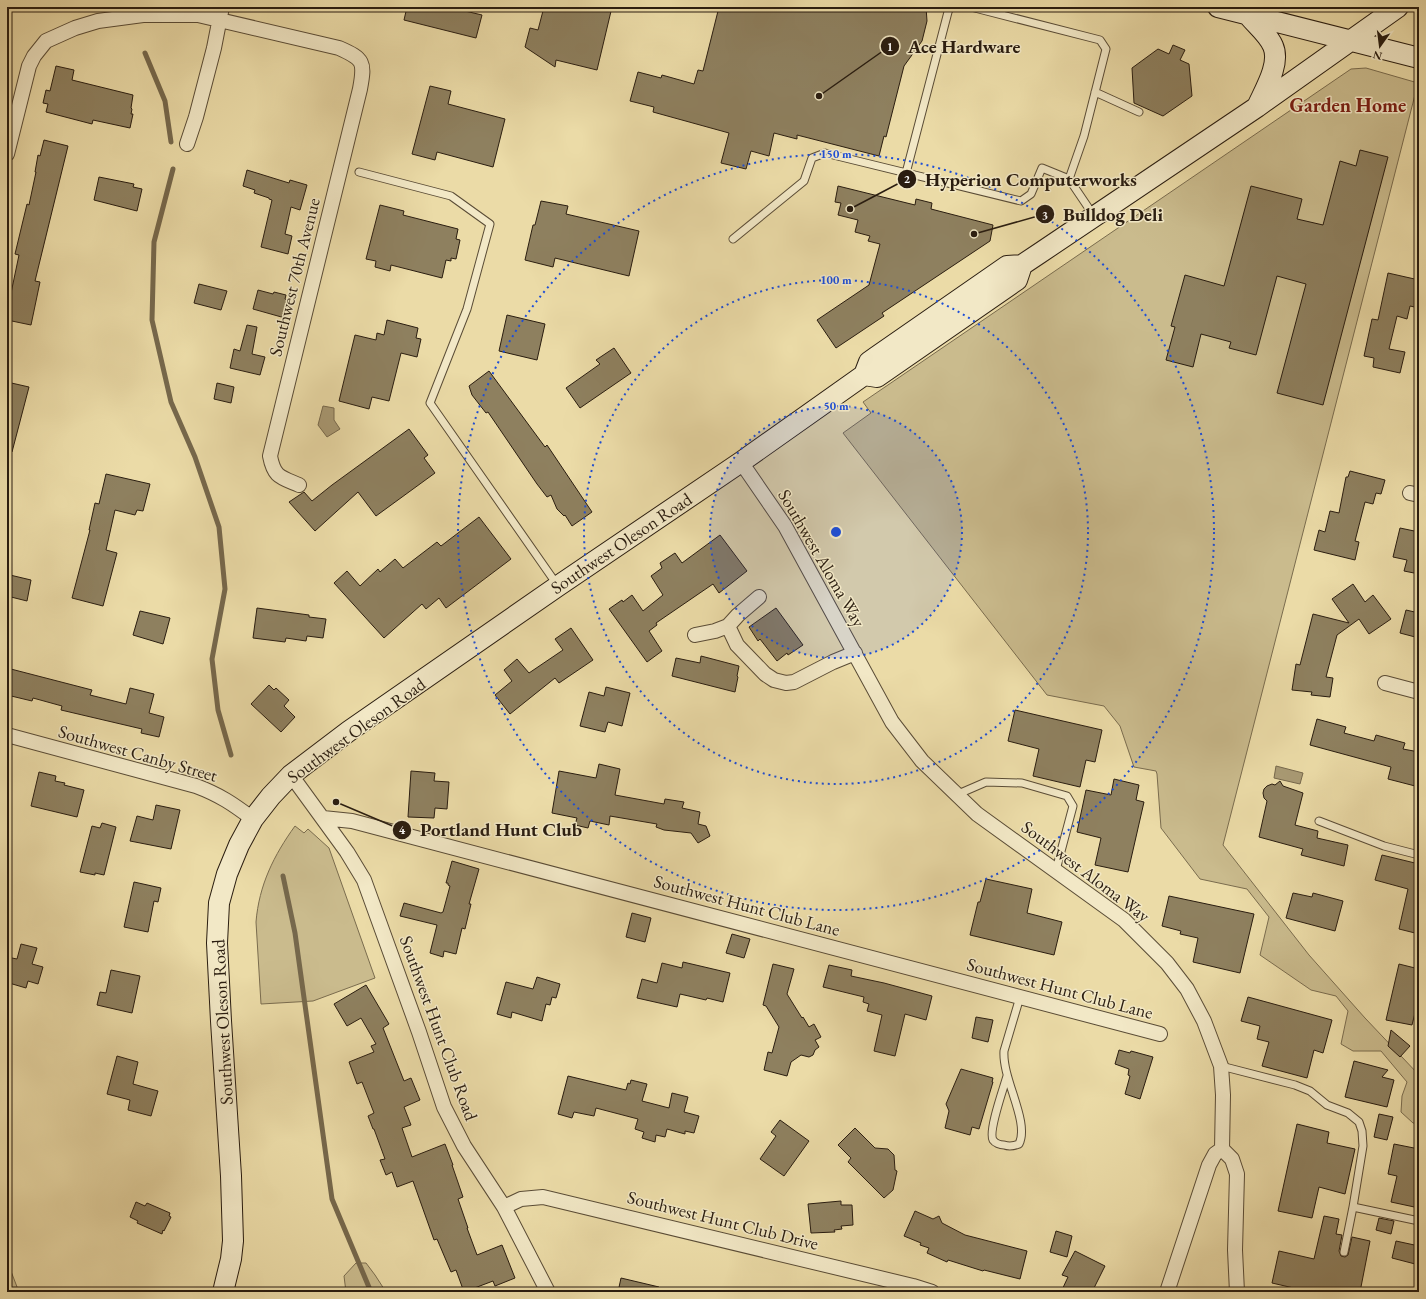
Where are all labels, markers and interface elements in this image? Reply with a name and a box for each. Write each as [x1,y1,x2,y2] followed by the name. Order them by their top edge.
[1360,26,1400,66] north arrow
[880,31,1029,62] callout: Ace Hardware
[907,34,1020,59] text: Ace Hardware
[887,39,893,55] text: 1
[1371,48,1384,64] text: N
[1290,92,1406,118] district label: Garden Home
[820,146,852,162] text: 150 m
[897,164,1145,195] callout: Hyperion Computerworks
[925,167,1137,192] text: Hyperion Computerworks
[904,171,911,187] text: 2
[263,195,325,359] street label: Southwest 70th Avenue
[1035,199,1171,230] callout: Bulldog Deli
[1063,202,1163,227] text: Bulldog Deli
[1042,207,1048,223] text: 3
[820,272,852,288] text: 100 m
[823,398,849,414] text: 50 m
[773,485,871,631] street label: Southwest Aloma Way
[546,487,697,599] street label: Southwest Oleson Road
[829,525,843,539] centre of rings
[282,671,431,788] street label: Southwest Oleson Road
[56,719,221,787] street label: Southwest Canby Street
[392,814,590,845] callout: Portland Hunt Club
[1017,815,1155,927] street label: Southwest Aloma Way
[420,817,582,842] text: Portland Hunt Club
[399,822,406,838] text: 4
[651,869,843,941] street label: Southwest Hunt Club Lane
[395,932,483,1124] street label: Southwest Hunt Club Road
[206,938,238,1105] street label: Southwest Oleson Road
[964,952,1156,1024] street label: Southwest Hunt Club Lane
[625,1185,821,1255] street label: Southwest Hunt Club Drive

